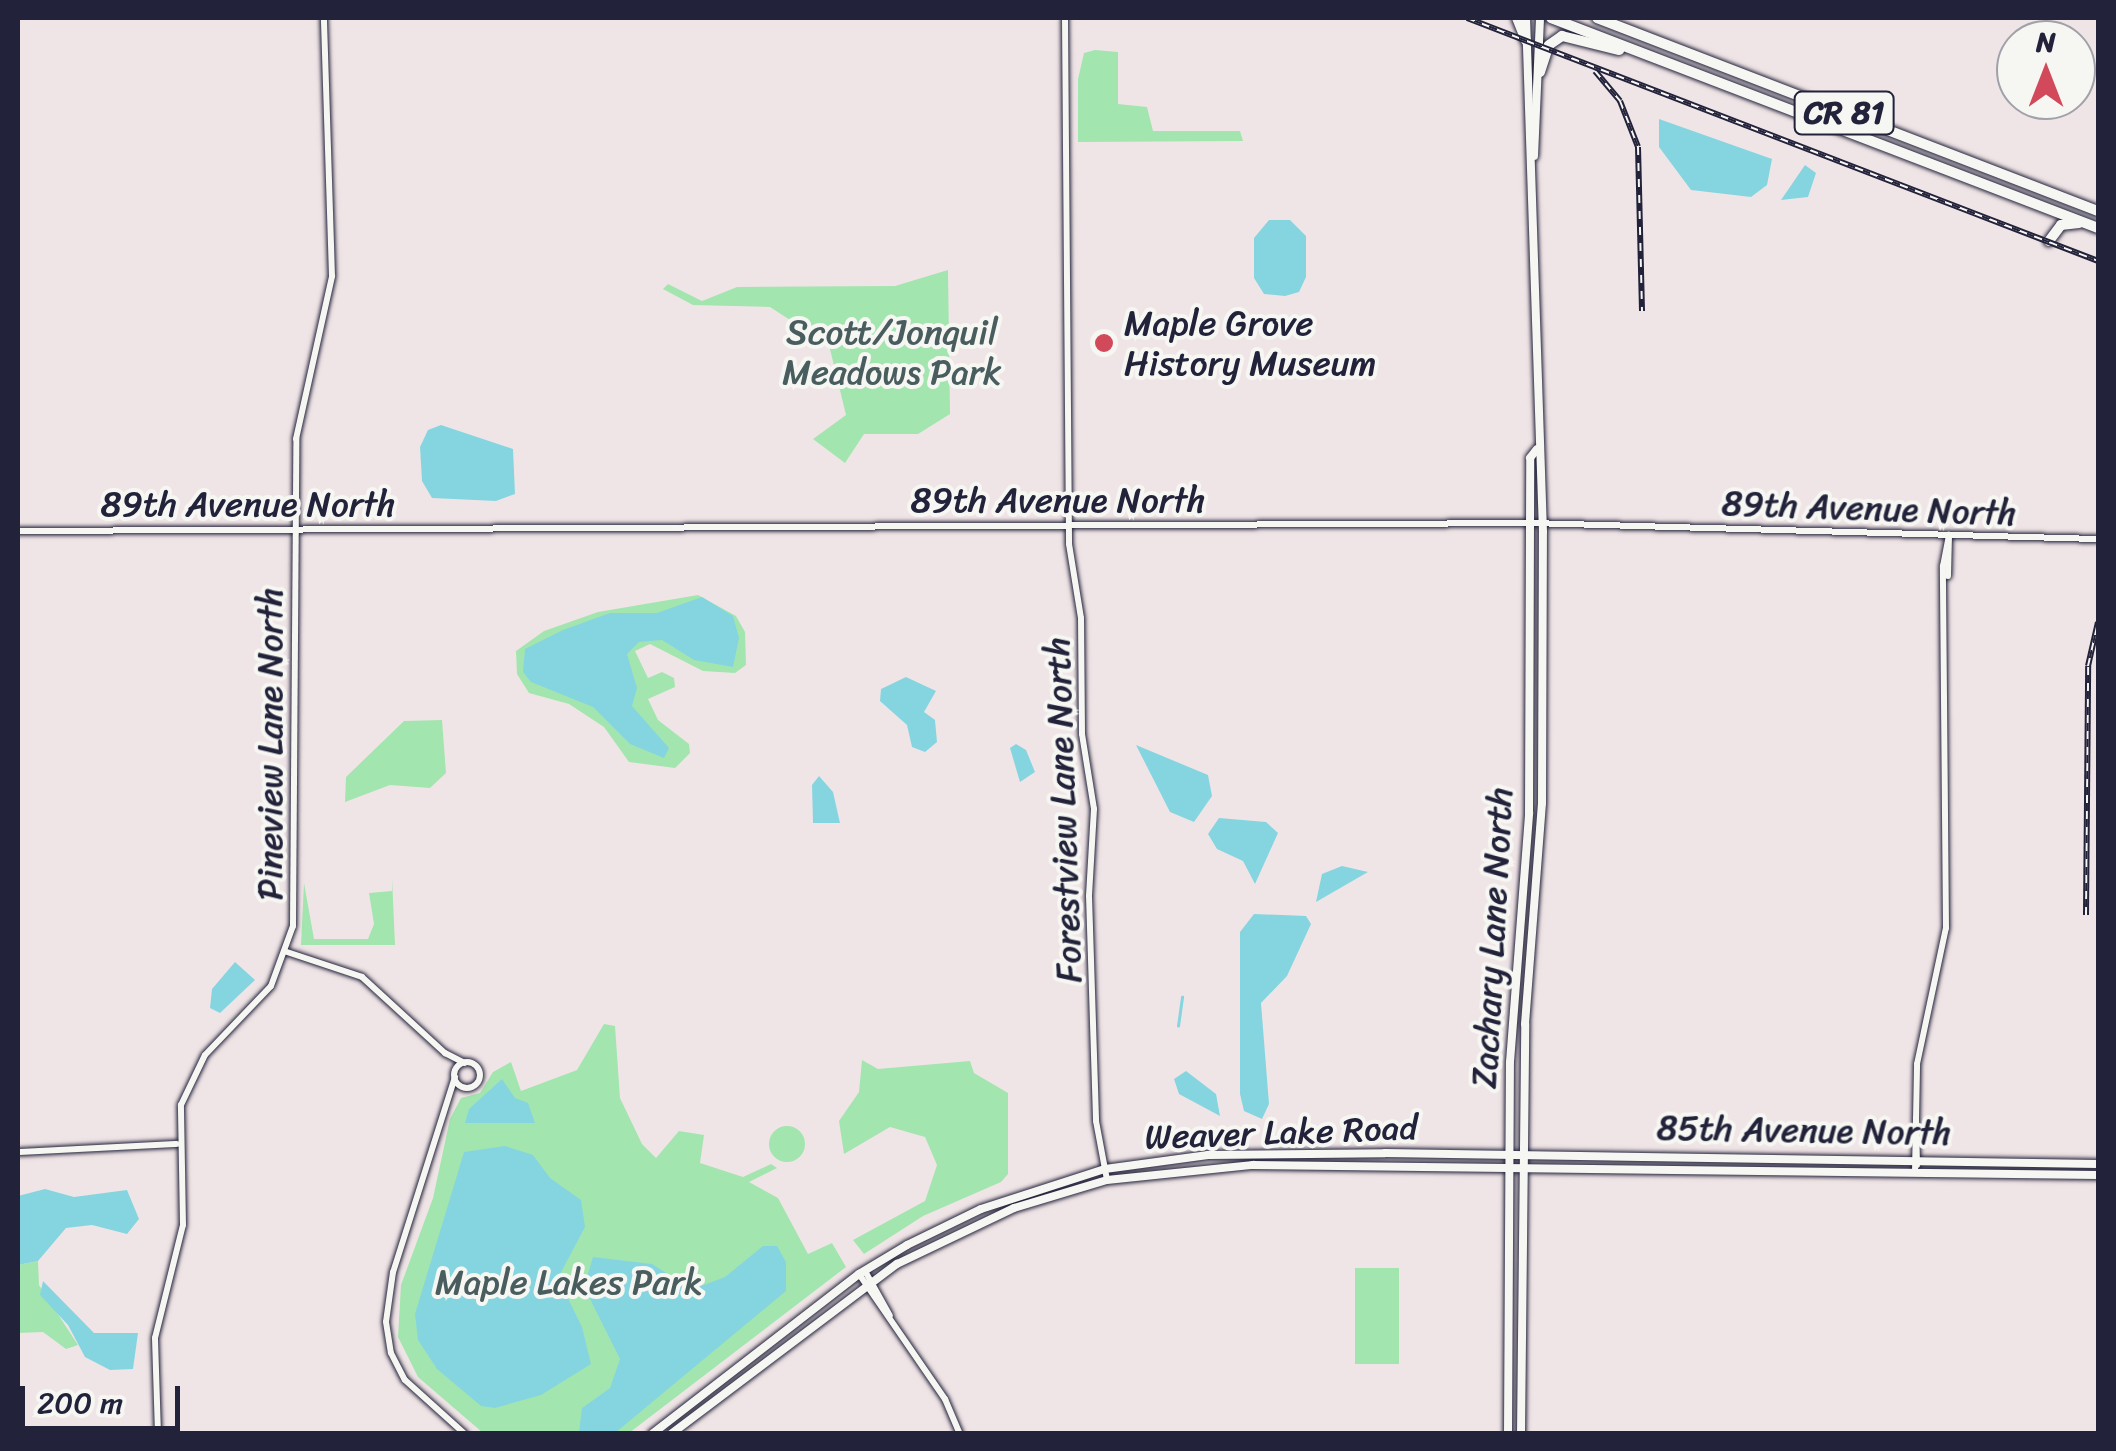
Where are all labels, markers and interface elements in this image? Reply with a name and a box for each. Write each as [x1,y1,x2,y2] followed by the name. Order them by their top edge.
[2036,17,2056,66] text: N
[1996,20,2096,120] north arrow
[1792,86,1896,140] road number: CR 81
[1124,302,1376,384] place label: Maple Grove History Museum
[782,311,1002,393] park label: Scott/Jonquil Meadows Park
[1093,332,1115,354] marker: Maple Grove History Museum
[910,479,1206,521] street label: 89th Avenue North
[1720,482,2018,534] street label: 89th Avenue North
[100,483,396,525] street label: 89th Avenue North
[249,587,291,901] street label: Pineview Lane North
[1036,636,1090,984] street label: Forestview Lane North
[1463,786,1521,1090] street label: Zachary Lane North
[1144,1106,1418,1158] street label: Weaver Lake Road
[1656,1106,1952,1154] street label: 85th Avenue North
[435,1261,703,1303] park label: Maple Lakes Park
[25,1366,185,1428] scale bar
[37,1376,123,1430] text: 200 m

